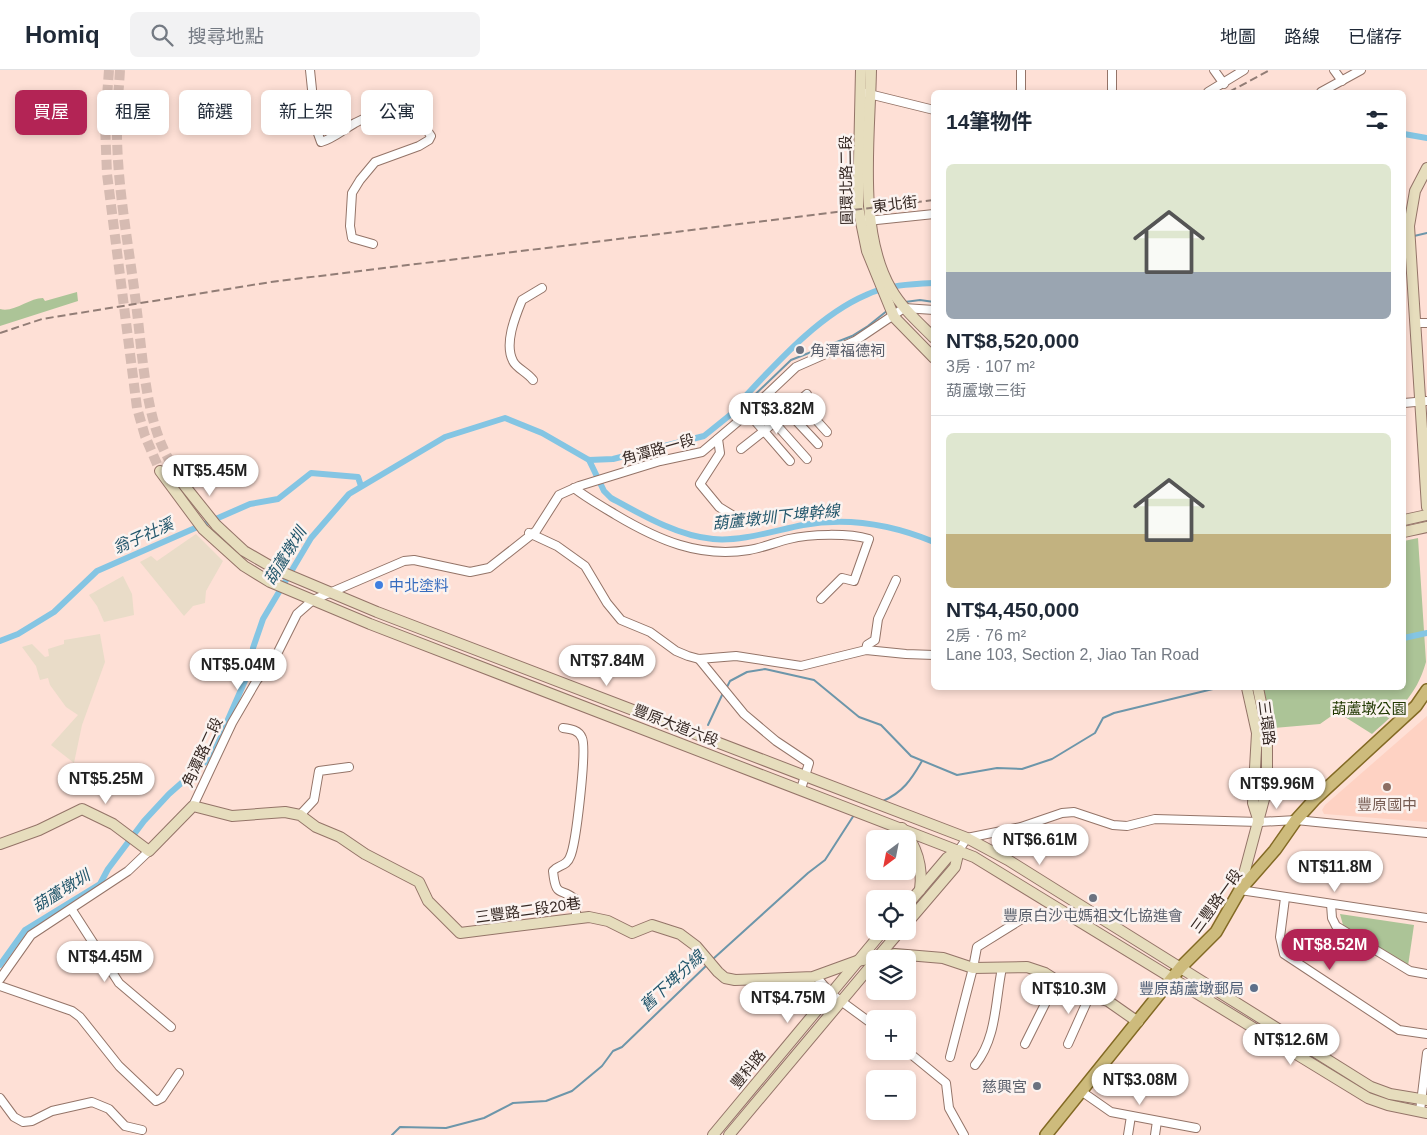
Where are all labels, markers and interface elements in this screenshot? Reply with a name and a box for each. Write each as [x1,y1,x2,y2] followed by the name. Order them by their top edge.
[130,12,480,57] search box
[25,21,100,48] text: Homiq
[148,21,176,49] icon: search
[188,26,264,47] text: 搜尋地點
[1220,27,1256,47] text: 地圖
[1284,27,1320,47] text: 路線
[1348,27,1402,47] text: 已儲存
[15,90,87,135] chip: 買屋
[97,90,169,135] chip: 租屋
[179,90,251,135] chip: 篩選
[261,90,351,135] chip: 新上架
[361,90,433,135] chip: 公寓
[1363,106,1391,134] icon: filters
[946,110,1032,133] text: 14筆物件
[837,135,855,225] street label: 圓環北路二段
[872,193,918,215] street label: 東北街
[1124,197,1214,287] icon: home
[946,329,1079,352] text: NT$8,520,000
[810,342,885,359] place label: 角潭福德祠
[794,344,806,356] marker: 角潭福德祠
[946,358,1035,375] text: 3房 · 107 m²
[946,382,1026,399] text: 葫蘆墩三街
[725,392,829,435] pin: NT$3.82M
[740,400,814,417] text: NT$3.82M
[620,430,696,468] street label: 角潭路一段
[158,454,262,497] pin: NT$5.45M
[173,462,247,479] text: NT$5.45M
[1124,465,1214,555] icon: home
[711,502,843,532] water label: 葫蘆墩圳下埤幹線
[110,514,178,557] water label: 翁子社溪
[261,523,310,588] water label: 葫蘆墩圳
[389,577,449,594] place label: 中北塗料
[373,579,385,591] marker: 中北塗料
[946,598,1079,621] text: NT$4,450,000
[946,627,1026,644] text: 2房 · 76 m²
[555,644,659,687] pin: NT$7.84M
[946,646,1199,663] text: Lane 103, Section 2, Jiao Tan Road
[186,648,290,691] pin: NT$5.04M
[570,652,644,669] text: NT$7.84M
[201,656,275,673] text: NT$5.04M
[1256,700,1278,746] street label: 三環路
[1331,700,1407,717] park label: 葫蘆墩公園
[631,701,721,749] street label: 豐原大道六段
[178,714,226,790] street label: 角潭路二段
[54,762,158,805] pin: NT$5.25M
[1225,768,1329,810] pin: NT$9.96M
[69,770,143,787] text: NT$5.25M
[1240,775,1314,792] text: NT$9.96M
[1381,781,1393,793] marker: 豐原國中
[1357,796,1417,813] place label: 豐原國中
[988,824,1092,866] pin: NT$6.61M
[866,830,916,880] north arrow
[866,830,916,1120] map controls
[1003,831,1077,848] text: NT$6.61M
[1283,850,1387,893] pin: NT$11.8M
[1298,858,1372,875] text: NT$11.8M
[29,866,94,915] water label: 葫蘆墩圳
[1187,866,1245,936] street label: 三豐路一段
[866,890,916,940] button: locate
[1087,892,1099,904] marker: 豐原白沙屯媽祖文化協進會
[474,894,582,926] street label: 三豐路二段20巷
[1003,907,1183,924] place label: 豐原白沙屯媽祖文化協進會
[1278,928,1382,971] pin: NT$8.52M
[1293,936,1367,953] text: NT$8.52M
[53,940,157,983] pin: NT$4.45M
[637,946,709,1015] water label: 舊下埤分線
[68,948,142,965] text: NT$4.45M
[866,950,916,1000] button: layers
[1017,972,1121,1015] pin: NT$10.3M
[1032,980,1106,997] text: NT$10.3M
[1139,980,1244,997] place label: 豐原葫蘆墩郵局
[736,982,840,1024] pin: NT$4.75M
[1248,982,1260,994] marker: 豐原葫蘆墩郵局
[751,989,825,1006] text: NT$4.75M
[866,1010,916,1060] button: +
[1239,1024,1343,1066] pin: NT$12.6M
[1254,1031,1328,1048] text: NT$12.6M
[727,1046,769,1092] street label: 豐科路
[1088,1064,1192,1106] pin: NT$3.08M
[866,1070,916,1120] button: −
[1103,1071,1177,1088] text: NT$3.08M
[982,1078,1027,1095] place label: 慈興宮
[1031,1080,1043,1092] marker: 慈興宮

